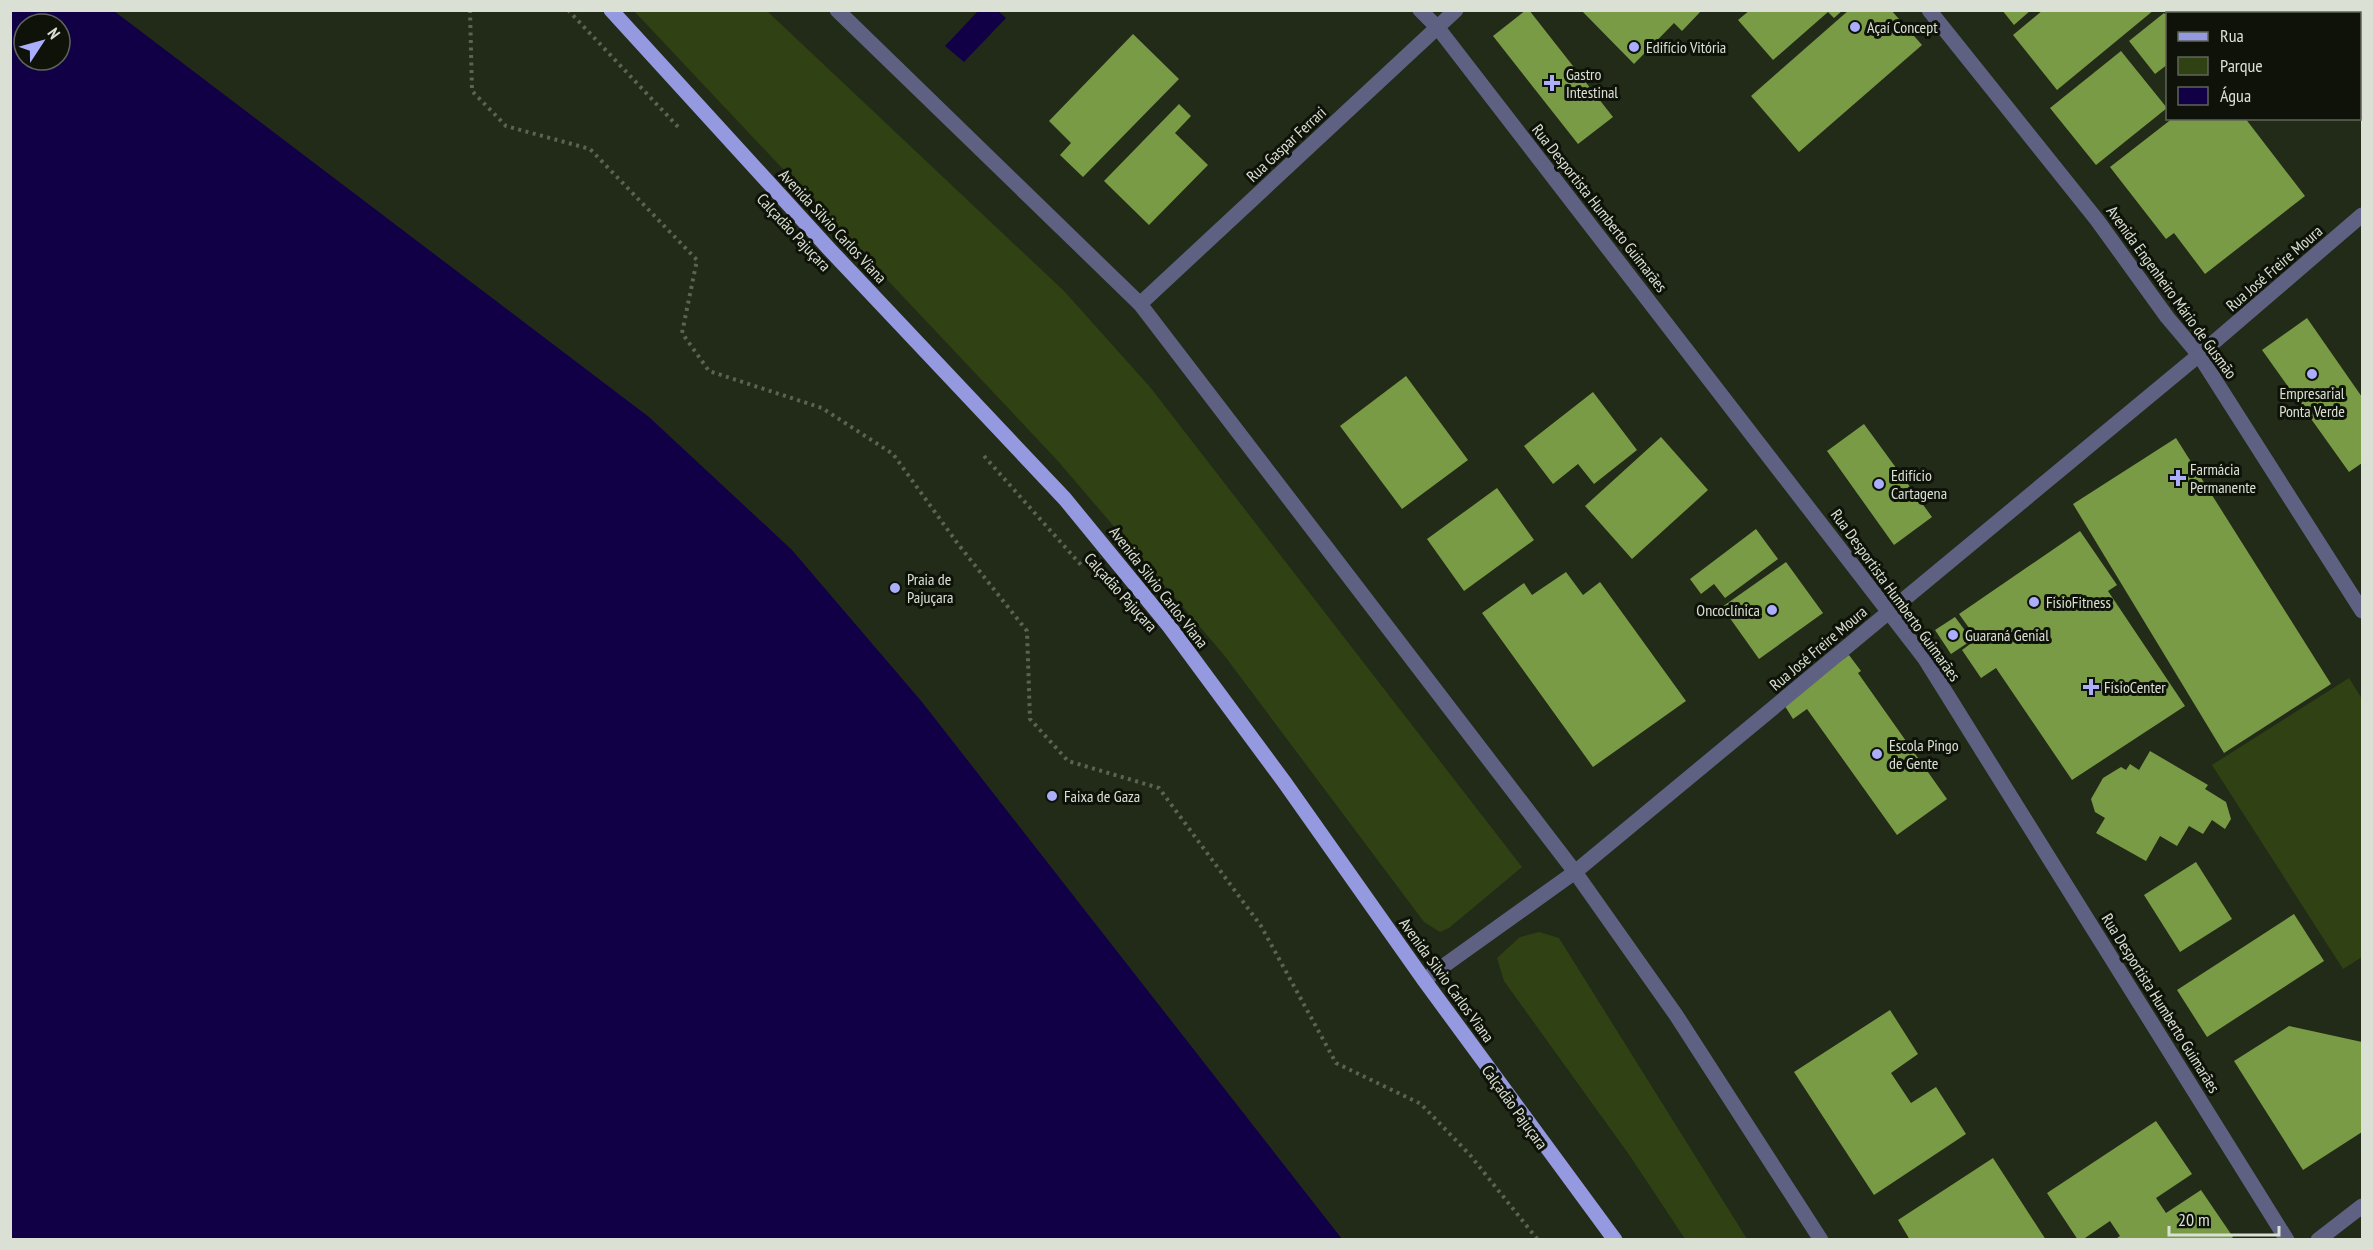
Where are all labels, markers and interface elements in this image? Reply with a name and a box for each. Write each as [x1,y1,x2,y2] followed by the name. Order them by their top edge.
[12,12,72,72] north arrow
[2166,12,2361,120] legend
[1867,17,1938,37] place label: Açaí Concept
[1848,20,1862,34] marker: Açaí Concept
[44,24,65,43] text: N
[2220,24,2244,47] text: Rua
[1646,37,1726,57] place label: Edifício Vitória
[1627,40,1641,54] marker: Edifício Vitória
[2220,54,2263,77] text: Parque
[1566,64,1618,102] place label: Gastro Intestinal
[1543,74,1561,92] marker: Gastro Intestinal
[2220,84,2251,107] text: Água
[1242,102,1330,186] street label: Rua Gaspar Ferrari
[1528,120,1672,296] street label: Rua Desportista Humberto Guimarães
[775,165,891,287] street label: Avenida Silvio Carlos Viana
[753,189,835,275] street label: Calçadão Pajuçara
[2102,202,2242,382] street label: Avenida Engenheiro Mário de Gusmão
[2222,221,2326,315] street label: Rua José Freire Moura
[2305,367,2319,381] marker: Empresarial Ponta Verde
[2279,383,2345,421] place label: Empresarial Ponta Verde
[2190,459,2256,497] place label: Farmácia Permanente
[1891,465,1947,503] place label: Edifício Cartagena
[2171,471,2185,485] marker: Farmácia Permanente
[1872,477,1886,491] marker: Edifício Cartagena
[1827,505,1965,685] street label: Rua Desportista Humberto Guimarães
[1105,522,1213,652] street label: Avenida Silvio Carlos Viana
[1080,548,1162,636] street label: Calçadão Pajuçara
[907,569,953,607] place label: Praia de Pajuçara
[888,581,902,595] marker: Praia de Pajuçara
[2046,592,2111,612] place label: FisioFitness
[2027,595,2041,609] marker: FisioFitness
[1696,600,1760,620] place label: Oncoclínica
[1765,601,1871,695] street label: Rua José Freire Moura
[1765,603,1779,617] marker: Oncoclínica
[1965,625,2049,645] place label: Guaraná Genial
[1946,628,1960,642] marker: Guaraná Genial
[2104,677,2166,697] place label: FisioCenter
[2082,678,2100,696] marker: FisioCenter
[1889,735,1959,773] place label: Escola Pingo de Gente
[1870,747,1884,761] marker: Escola Pingo de Gente
[1064,786,1140,806] place label: Faixa de Gaza
[1045,789,1059,803] marker: Faixa de Gaza
[2097,910,2225,1096] street label: Rua Desportista Humberto Guimarães
[1395,914,1499,1046] street label: Avenida Silvio Carlos Viana
[1478,1061,1552,1153] street label: Calçadão Pajuçara
[2169,1199,2278,1237] scale bar
[2178,1208,2210,1231] text: 20 m

